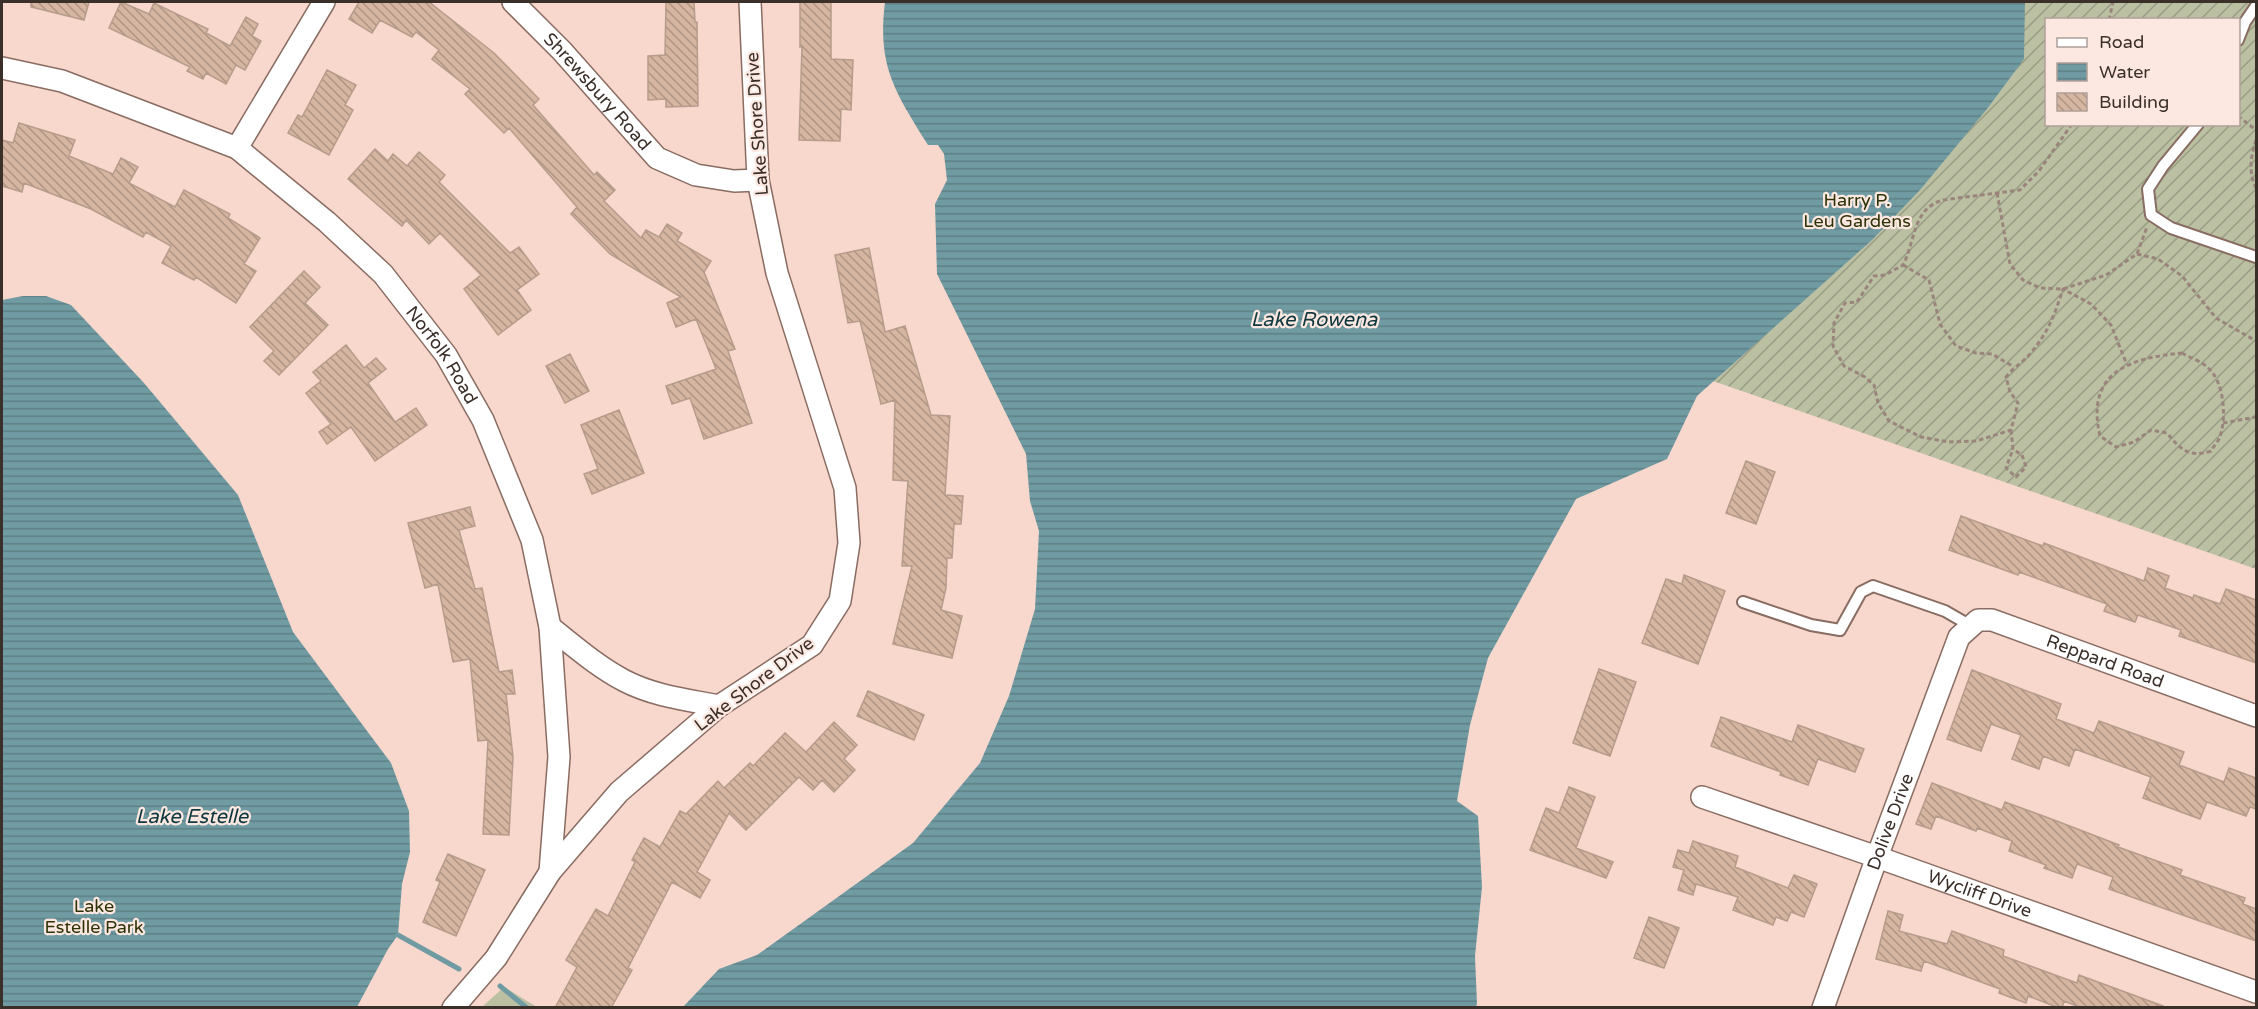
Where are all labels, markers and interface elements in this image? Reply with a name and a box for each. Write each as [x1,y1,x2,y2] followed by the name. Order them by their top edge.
[2045,18,2240,126] legend
[539,28,656,155] street label: Shrewsbury Road
[2099,31,2144,53] text: Road
[741,52,773,196] street label: Lake Shore Drive
[2099,61,2150,83] text: Water
[2099,91,2169,113] text: Building
[1803,189,1911,232] park label: Harry P. Leu Gardens
[401,302,483,408] street label: Norfolk Road
[1251,308,1378,332] water label: Lake Rowena
[2043,630,2167,693] street label: Reppard Road
[690,632,818,736] street label: Lake Shore Drive
[1862,770,1918,873] street label: Dolive Drive
[136,805,250,829] water label: Lake Estelle
[1925,865,2035,922] street label: Wycliff Drive
[44,895,144,938] park label: Lake Estelle Park

